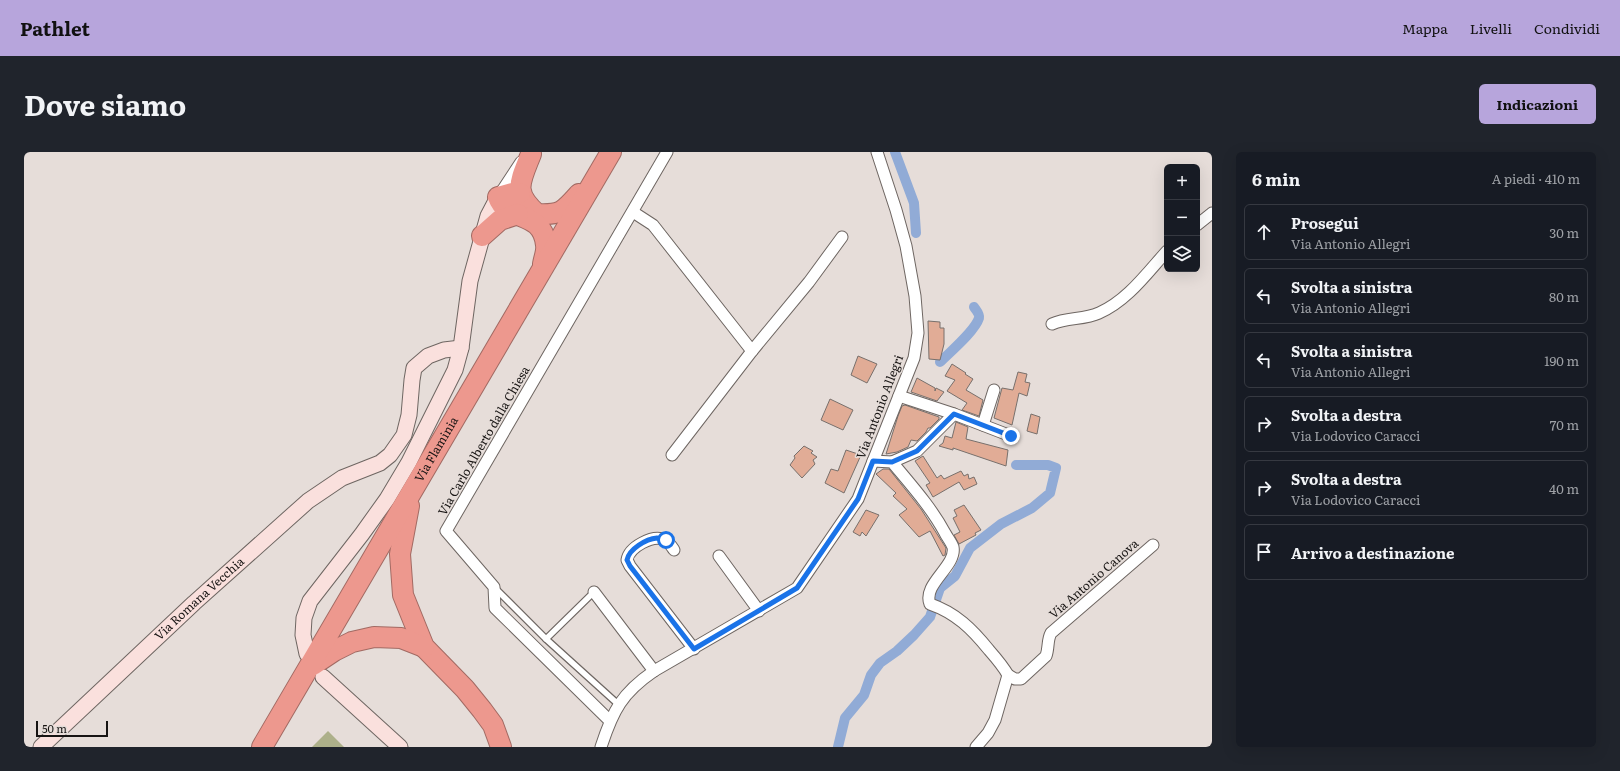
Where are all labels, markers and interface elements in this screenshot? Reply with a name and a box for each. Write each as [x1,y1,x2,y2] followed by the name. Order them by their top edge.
[20,14,90,42] text: Pathlet
[1402,18,1448,38] text: Mappa
[1470,18,1512,38] text: Livelli
[1534,18,1600,38] text: Condividi
[24,83,186,125] text: Dove siamo
[1479,84,1596,124] button: Indicazioni
[1164,164,1200,272] map controls
[1164,164,1200,200] button: +
[1252,166,1300,191] text: 6 min
[1492,169,1580,188] text: A piedi · 410 m
[1164,200,1200,236] button: −
[1291,211,1359,234] text: Prosegui
[1253,221,1275,243] icon: ahead
[1549,223,1579,242] text: 30 m
[1291,234,1410,253] text: Via Antonio Allegri
[1164,236,1200,272] button: layers
[1291,275,1412,298] text: Svolta a sinistra
[1253,285,1275,307] icon: left
[1549,287,1579,306] text: 80 m
[1291,298,1410,317] text: Via Antonio Allegri
[1291,339,1412,362] text: Svolta a sinistra
[1253,349,1275,371] icon: left
[1544,351,1579,370] text: 190 m
[851,352,907,461] street label: Via Antonio Allegri
[433,362,534,519] street label: Via Carlo Alberto dalla Chiesa
[1291,362,1410,381] text: Via Antonio Allegri
[1291,403,1402,426] text: Svolta a destra
[409,412,462,485] street label: Via Flaminia
[1253,413,1275,435] icon: right
[1550,415,1579,434] text: 70 m
[1291,426,1420,445] text: Via Lodovico Caracci
[1002,427,1020,445] route end
[1291,467,1402,490] text: Svolta a destra
[1253,477,1275,499] icon: right
[1549,479,1579,498] text: 40 m
[1291,490,1420,509] text: Via Lodovico Caracci
[657,531,675,549] route start
[1045,534,1142,622] street label: Via Antonio Canova
[1253,541,1275,563] icon: arrive
[1291,541,1455,564] text: Arrivo a destinazione
[150,552,248,644] street label: Via Romana Vecchia
[36,719,108,738] scale bar
[42,720,67,736] text: 50 m

